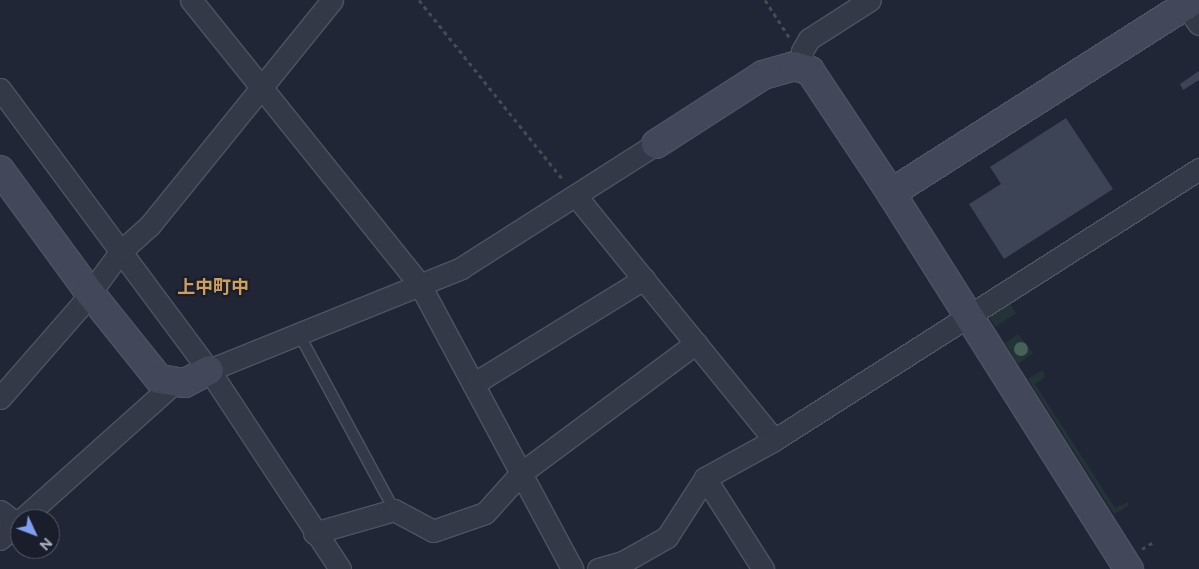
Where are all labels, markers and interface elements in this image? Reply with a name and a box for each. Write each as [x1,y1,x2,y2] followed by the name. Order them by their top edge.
[177,276,249,298] district label: 上中町中
[10,509,60,559] north arrow
[36,534,56,554] text: N

